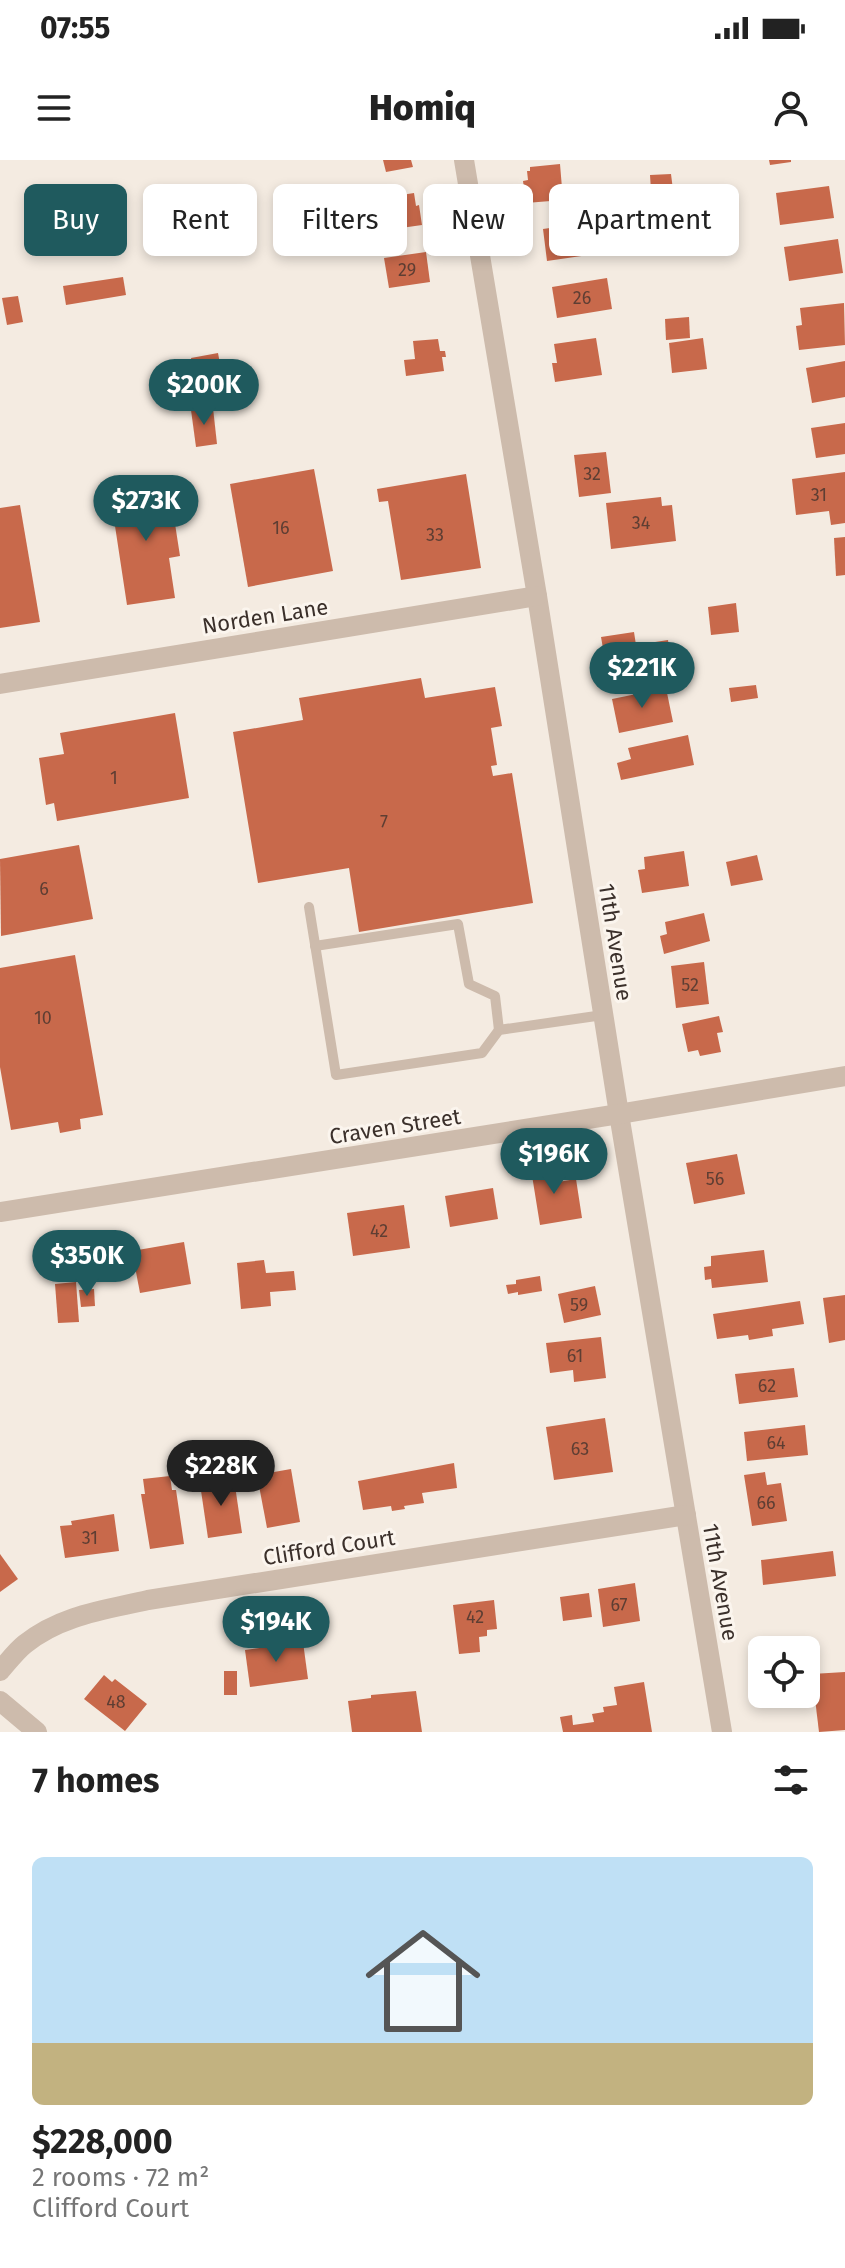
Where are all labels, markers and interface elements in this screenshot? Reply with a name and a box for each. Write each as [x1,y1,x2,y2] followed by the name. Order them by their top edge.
[40,10,110,46] text: 07:55
[32,86,76,130] icon: menu
[369,86,476,130] text: Homiq
[769,86,813,130] icon: person
[24,184,127,256] chip: Buy
[143,184,257,256] chip: Rent
[273,184,407,256] chip: Filters
[423,184,533,256] chip: New
[549,184,739,256] chip: Apartment
[398,259,416,281] house number: 29
[573,287,591,309] house number: 26
[148,359,260,427] pin: $200K
[167,369,241,400] text: $200K
[583,463,601,485] house number: 32
[90,475,202,543] pin: $273K
[811,484,827,506] house number: 31
[111,485,181,516] text: $273K
[632,512,651,534] house number: 34
[272,517,290,539] house number: 16
[426,524,444,546] house number: 33
[200,593,330,640] street label: Norden Lane
[586,642,698,710] pin: $221K
[608,652,676,683] text: $221K
[110,767,118,789] house number: 1
[380,811,388,833] house number: 7
[39,878,49,900] house number: 6
[593,881,638,1003] street label: 11th Avenue
[681,974,699,996] house number: 52
[34,1007,52,1029] house number: 10
[328,1103,463,1150] street label: Craven Street
[498,1128,610,1196] pin: $196K
[518,1138,590,1169] text: $196K
[706,1168,724,1190] house number: 56
[370,1220,388,1242] house number: 42
[31,1230,143,1298] pin: $350K
[50,1240,124,1271] text: $350K
[570,1294,588,1316] house number: 59
[567,1345,583,1367] house number: 61
[758,1375,776,1397] house number: 62
[766,1432,786,1454] house number: 64
[571,1438,589,1460] house number: 63
[165,1440,277,1508] pin: $228K
[185,1450,257,1481] text: $228K
[756,1492,776,1514] house number: 66
[697,1521,744,1643] street label: 11th Avenue
[261,1524,397,1571] street label: Clifford Court
[82,1527,98,1549] house number: 31
[610,1594,628,1616] house number: 67
[220,1596,332,1664] pin: $194K
[241,1606,311,1637] text: $194K
[466,1606,484,1628] house number: 42
[748,1636,820,1708] map controls
[748,1636,820,1708] button: locate
[106,1691,126,1713] house number: 48
[769,1758,813,1802] icon: filters
[32,1760,159,1801] text: 7 homes
[351,1909,495,2053] icon: home
[32,2121,173,2162] text: $228,000
[32,2162,209,2193] text: 2 rooms · 72 m²
[32,2193,189,2224] text: Clifford Court

